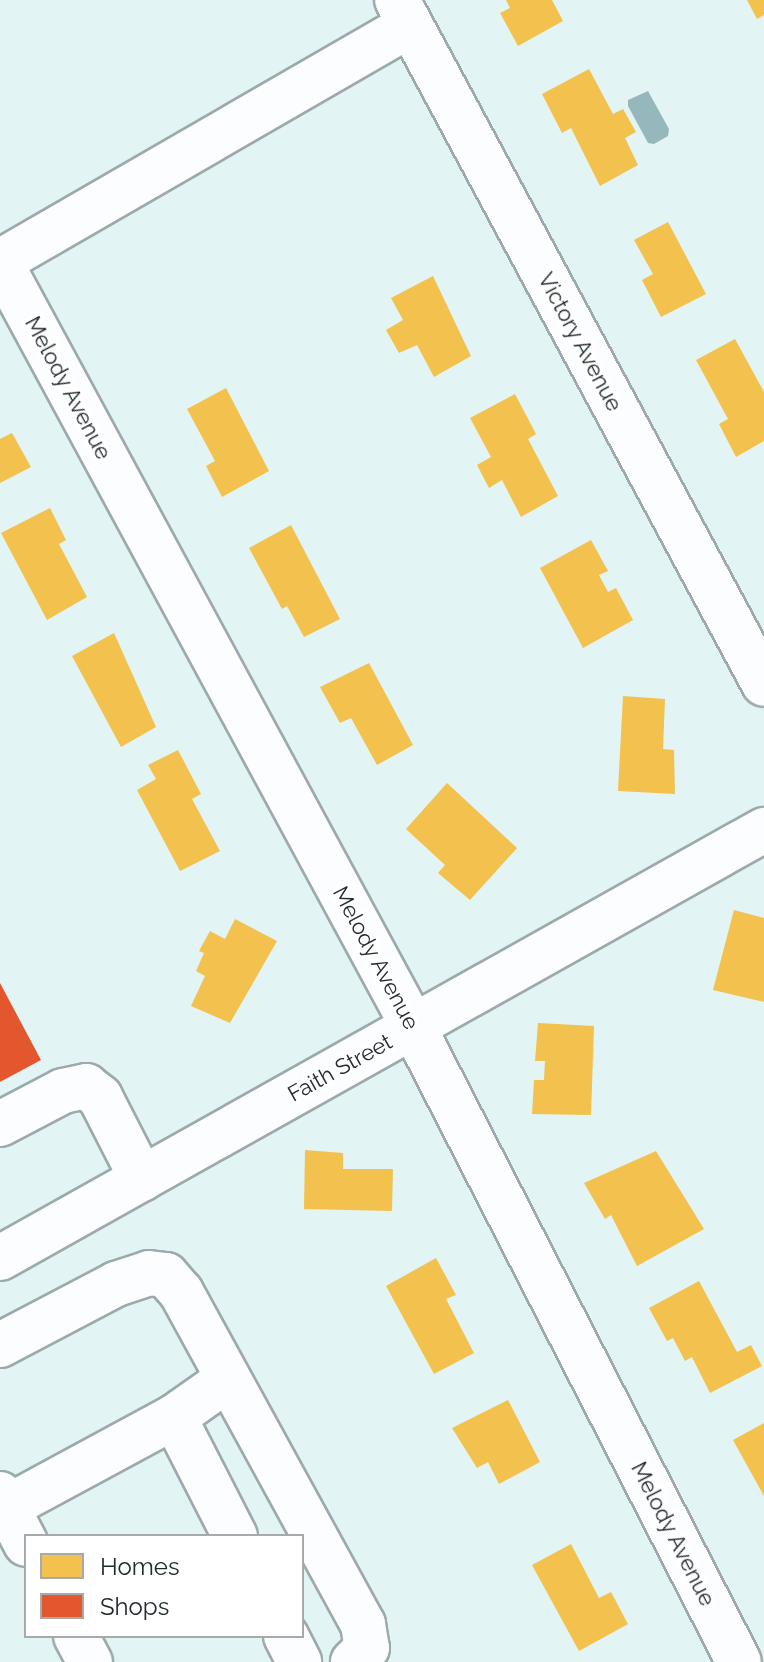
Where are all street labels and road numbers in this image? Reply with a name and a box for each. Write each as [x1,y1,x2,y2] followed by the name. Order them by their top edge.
[532,268,628,416] street label: Victory Avenue
[19,311,117,465] street label: Melody Avenue
[327,881,425,1035] street label: Melody Avenue
[283,1029,397,1107] street label: Faith Street
[625,1457,721,1611] street label: Melody Avenue

